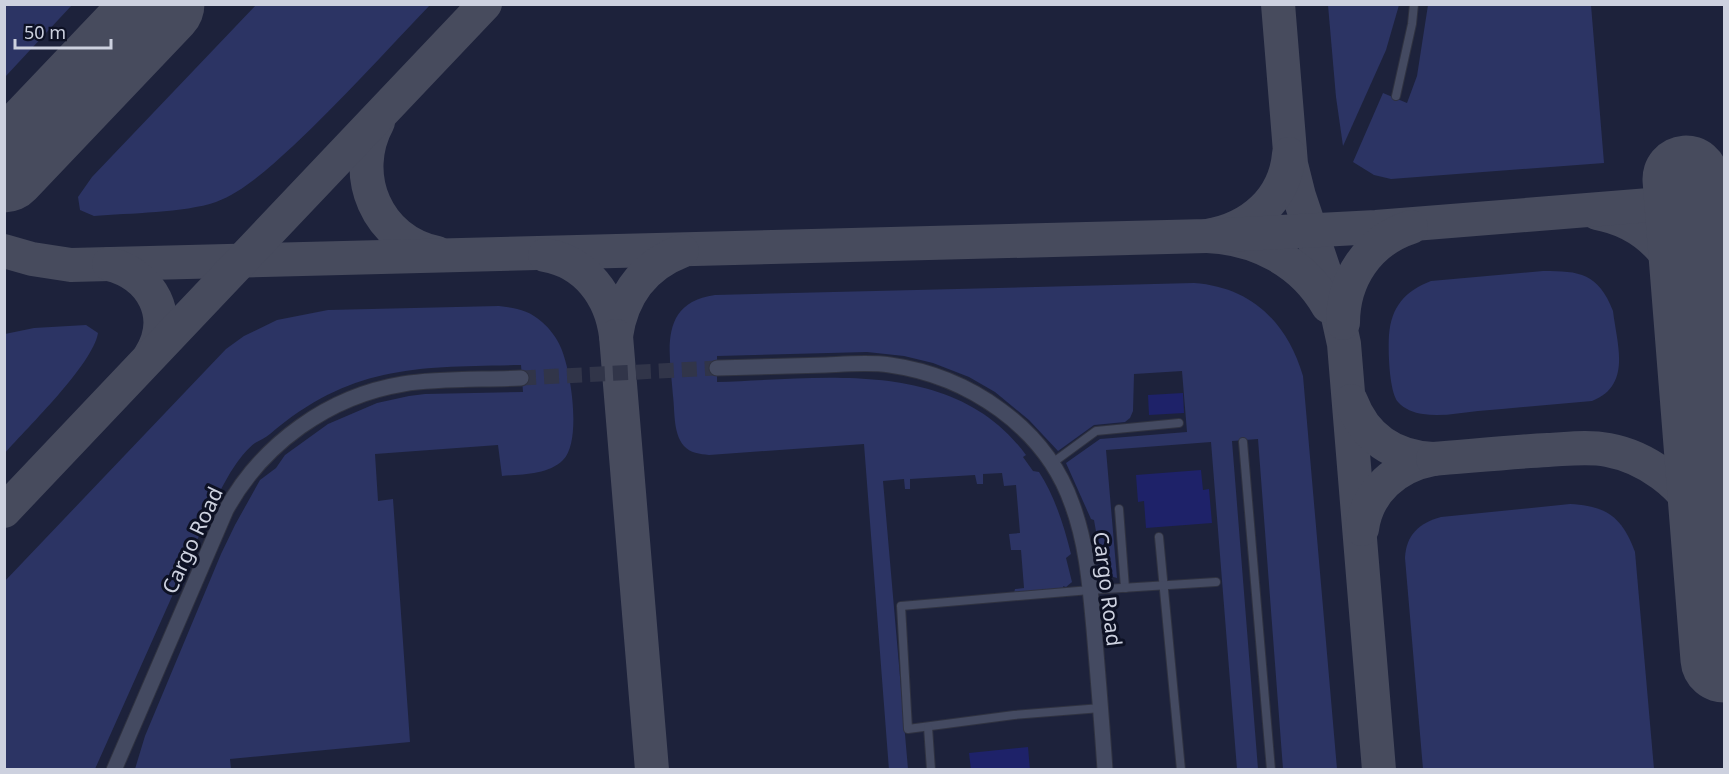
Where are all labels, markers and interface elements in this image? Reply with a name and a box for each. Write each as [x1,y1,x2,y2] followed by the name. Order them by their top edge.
[15,12,111,50] scale bar
[24,20,66,44] text: 50 m
[155,482,229,598] street label: Cargo Road
[1087,530,1129,648] street label: Cargo Road

